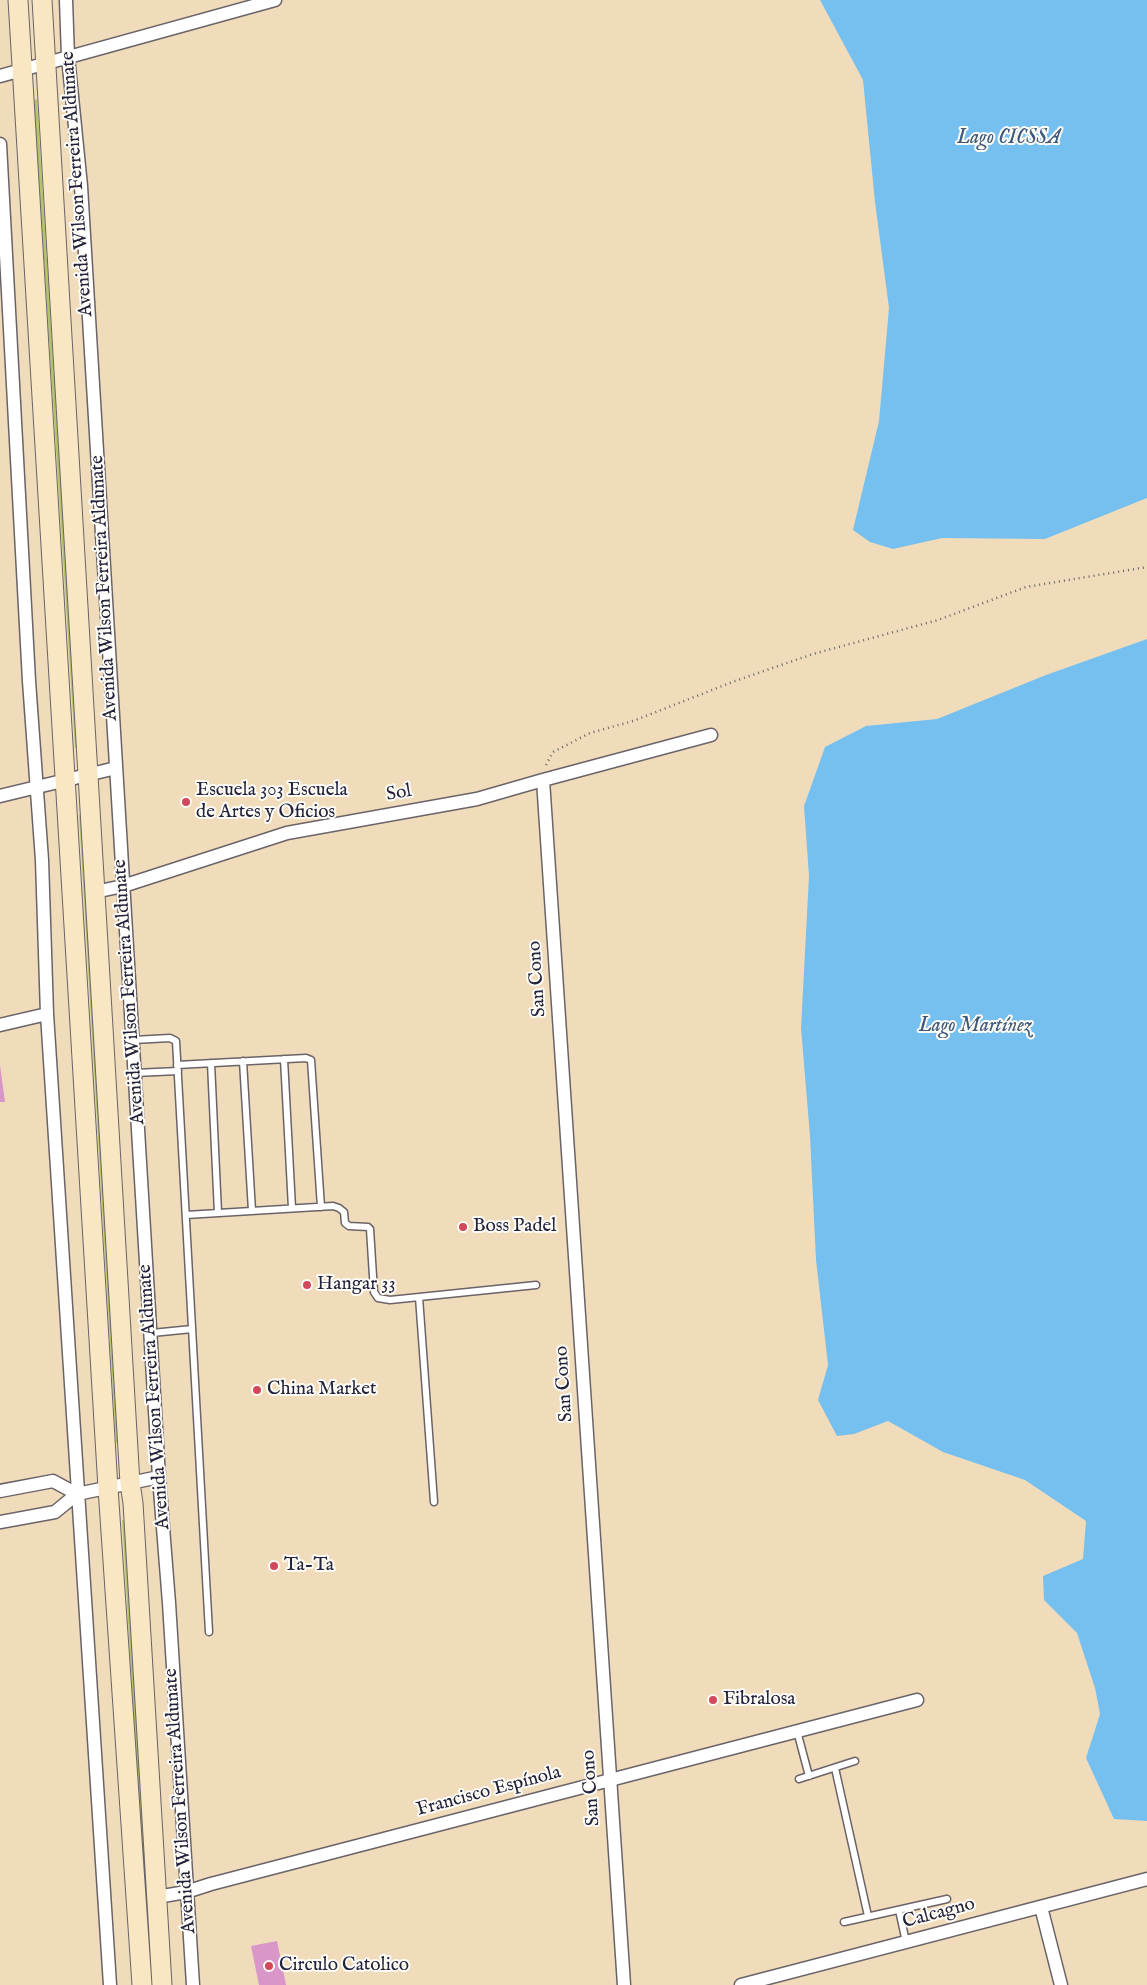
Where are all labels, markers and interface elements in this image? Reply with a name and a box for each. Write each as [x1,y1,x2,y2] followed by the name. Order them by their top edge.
[57,51,99,317] street label: Avenida Wilson Ferreira Aldunate
[957,127,1061,151] water label: Lago CICSSA
[87,455,123,721] street label: Avenida Wilson Ferreira Aldunate
[196,780,348,824] place label: Escuela 303 Escuela de Artes y Oficios
[385,781,413,807] street label: Sol
[180,796,192,808] marker: Escuela 303 Escuela de Artes y Oficios
[109,859,151,1125] street label: Avenida Wilson Ferreira Aldunate
[524,940,552,1018] street label: San Cono
[919,1015,1031,1039] water label: Lago Martínez
[473,1216,556,1238] place label: Boss Padel
[457,1221,469,1233] marker: Boss Padel
[134,1264,176,1530] street label: Avenida Wilson Ferreira Aldunate
[317,1274,395,1296] place label: Hangar 33
[301,1279,313,1291] marker: Hangar 33
[551,1345,579,1423] street label: San Cono
[267,1379,377,1401] place label: China Market
[251,1384,263,1396] marker: China Market
[284,1555,334,1577] place label: Ta-Ta
[268,1560,280,1572] marker: Ta-Ta
[160,1668,202,1934] street label: Avenida Wilson Ferreira Aldunate
[723,1689,796,1711] place label: Fibralosa
[707,1694,719,1706] marker: Fibralosa
[578,1749,606,1827] street label: San Cono
[414,1762,564,1822] street label: Francisco Espínola
[900,1893,978,1935] street label: Calcagno
[279,1955,409,1977] place label: Circulo Catolico
[263,1960,275,1972] marker: Circulo Catolico

